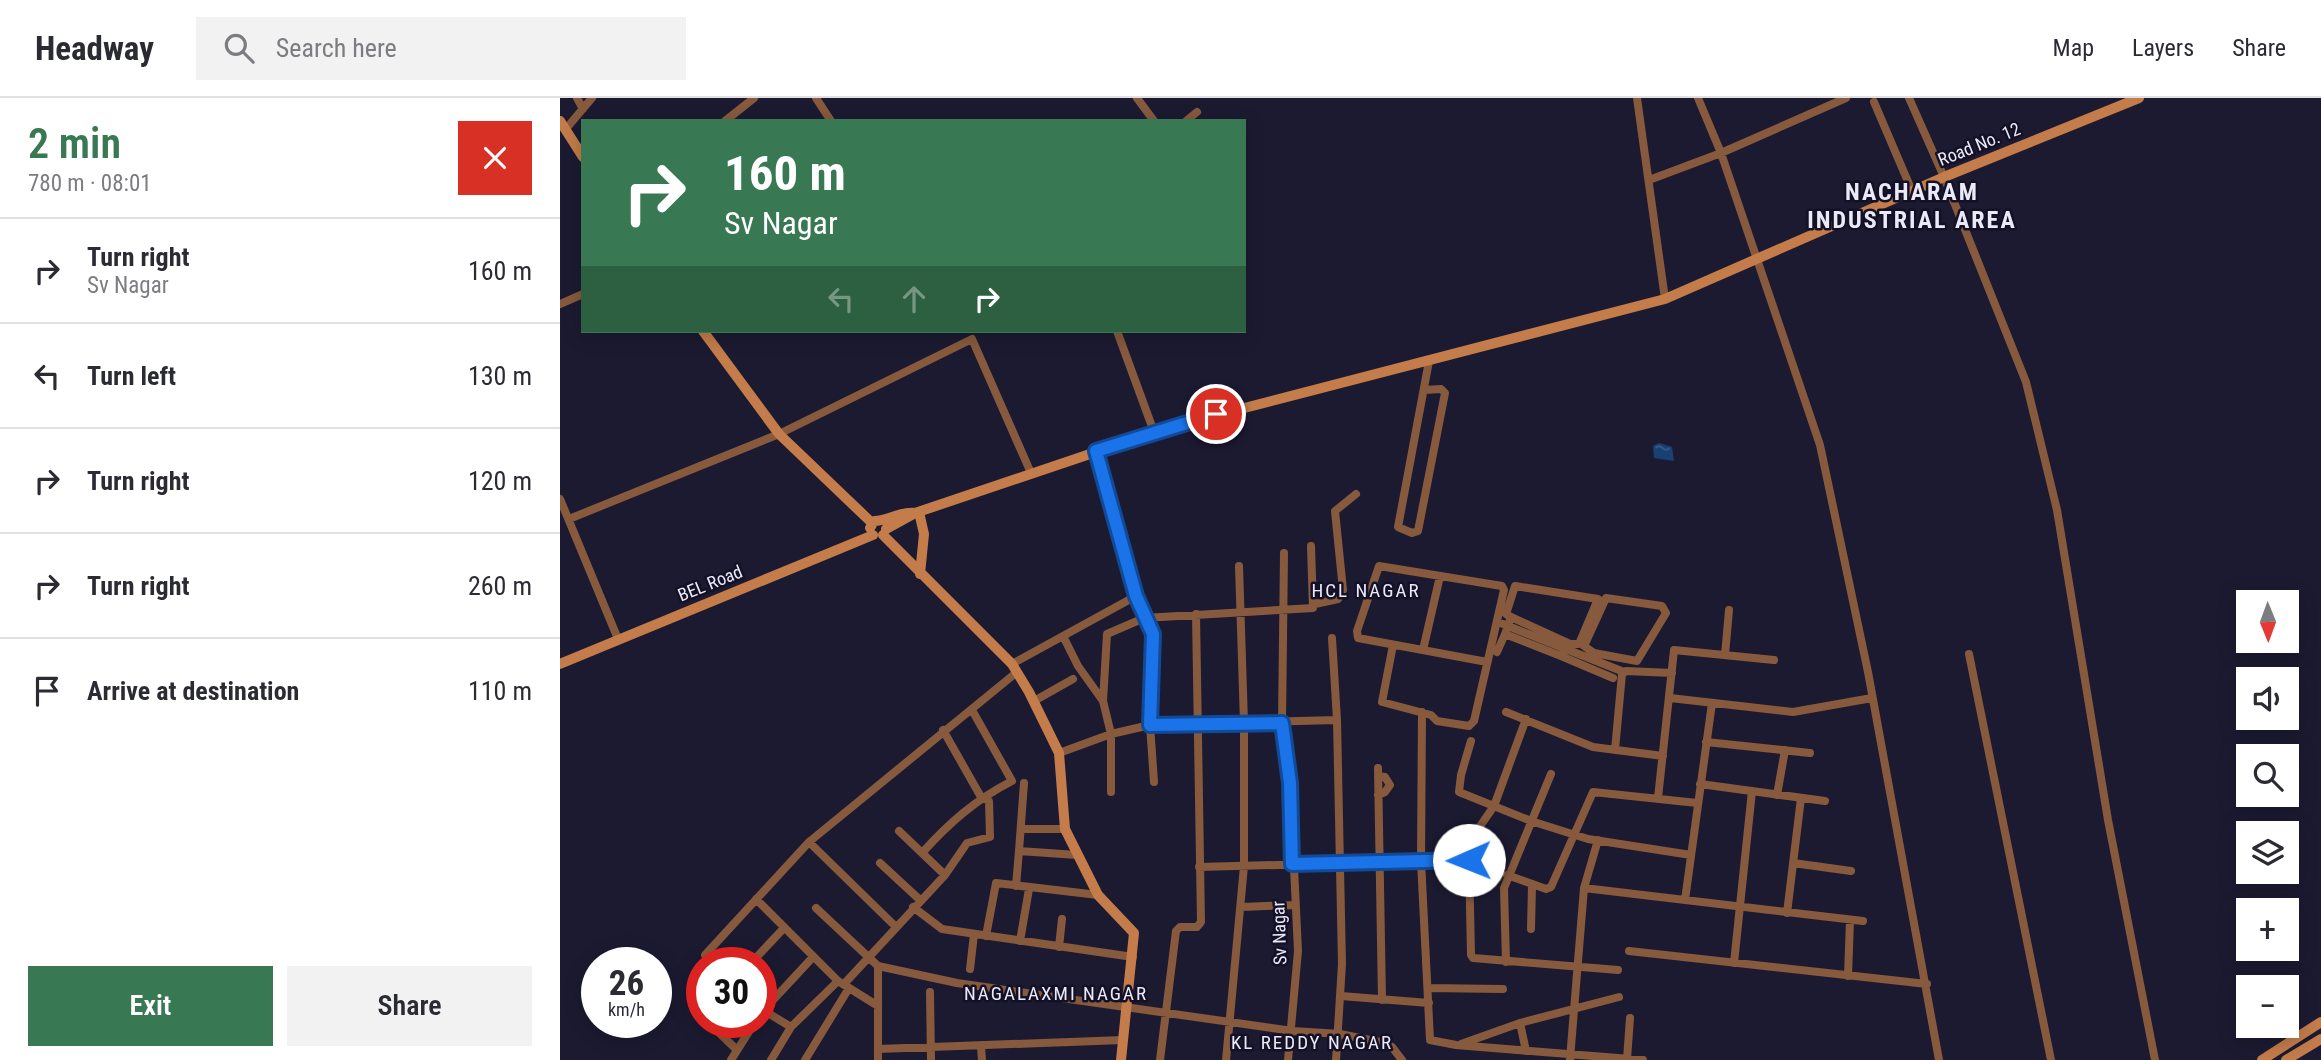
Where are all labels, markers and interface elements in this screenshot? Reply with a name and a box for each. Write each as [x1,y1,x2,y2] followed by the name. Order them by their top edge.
[196,17,686,80] search box
[35,29,154,68] text: Headway
[220,29,258,67] icon: search
[276,33,397,63] text: Search here
[2053,34,2094,62] text: Map
[2132,34,2194,62] text: Layers
[2232,34,2286,62] text: Share
[1935,118,2023,170] street label: Road No. 12
[28,119,121,168] text: 2 min
[458,121,532,195] button: close
[724,145,846,202] text: 160 m
[609,147,700,238] icon: right
[28,170,152,197] text: 780 m · 08:01
[1807,178,2017,234] district label: NACHARAM INDUSTRIAL AREA
[724,204,838,242] text: Sv Nagar
[87,242,189,272] text: Turn right
[28,252,66,290] icon: right
[468,256,532,286] text: 160 m
[87,272,169,299] text: Sv Nagar
[822,280,860,318] icon: left
[895,280,933,318] icon: ahead
[968,280,1006,318] icon: right
[28,357,66,395] icon: left
[87,361,176,391] text: Turn left
[468,361,532,391] text: 130 m
[1186,384,1246,444] pin
[1197,395,1235,433] icon: arrive
[28,462,66,500] icon: right
[87,466,189,496] text: Turn right
[468,466,532,496] text: 120 m
[675,561,745,605] street label: BEL Road
[28,567,66,605] icon: right
[87,571,189,601] text: Turn right
[468,571,532,601] text: 260 m
[1311,579,1421,602] district label: HCL NAGAR
[2236,590,2300,653] north arrow
[2236,590,2299,1038] map controls
[2236,667,2299,730] button: sound
[28,672,66,710] icon: arrive
[87,676,299,706] text: Arrive at destination
[468,676,532,706] text: 110 m
[2236,744,2299,807] button: search
[2236,821,2299,884] button: layers
[1432,823,1506,897] position arrow
[2236,898,2299,961] button: +
[1267,900,1291,965] street label: Sv Nagar
[686,947,777,1038] speed limit sign: 30
[609,963,644,1004] text: 26
[28,966,273,1046] button: Exit
[287,966,532,1046] button: Share
[2236,975,2299,1038] button: −
[964,982,1148,1005] district label: NAGALAXMI NAGAR
[608,999,645,1020] text: km/h
[1231,1031,1393,1054] district label: KL REDDY NAGAR

